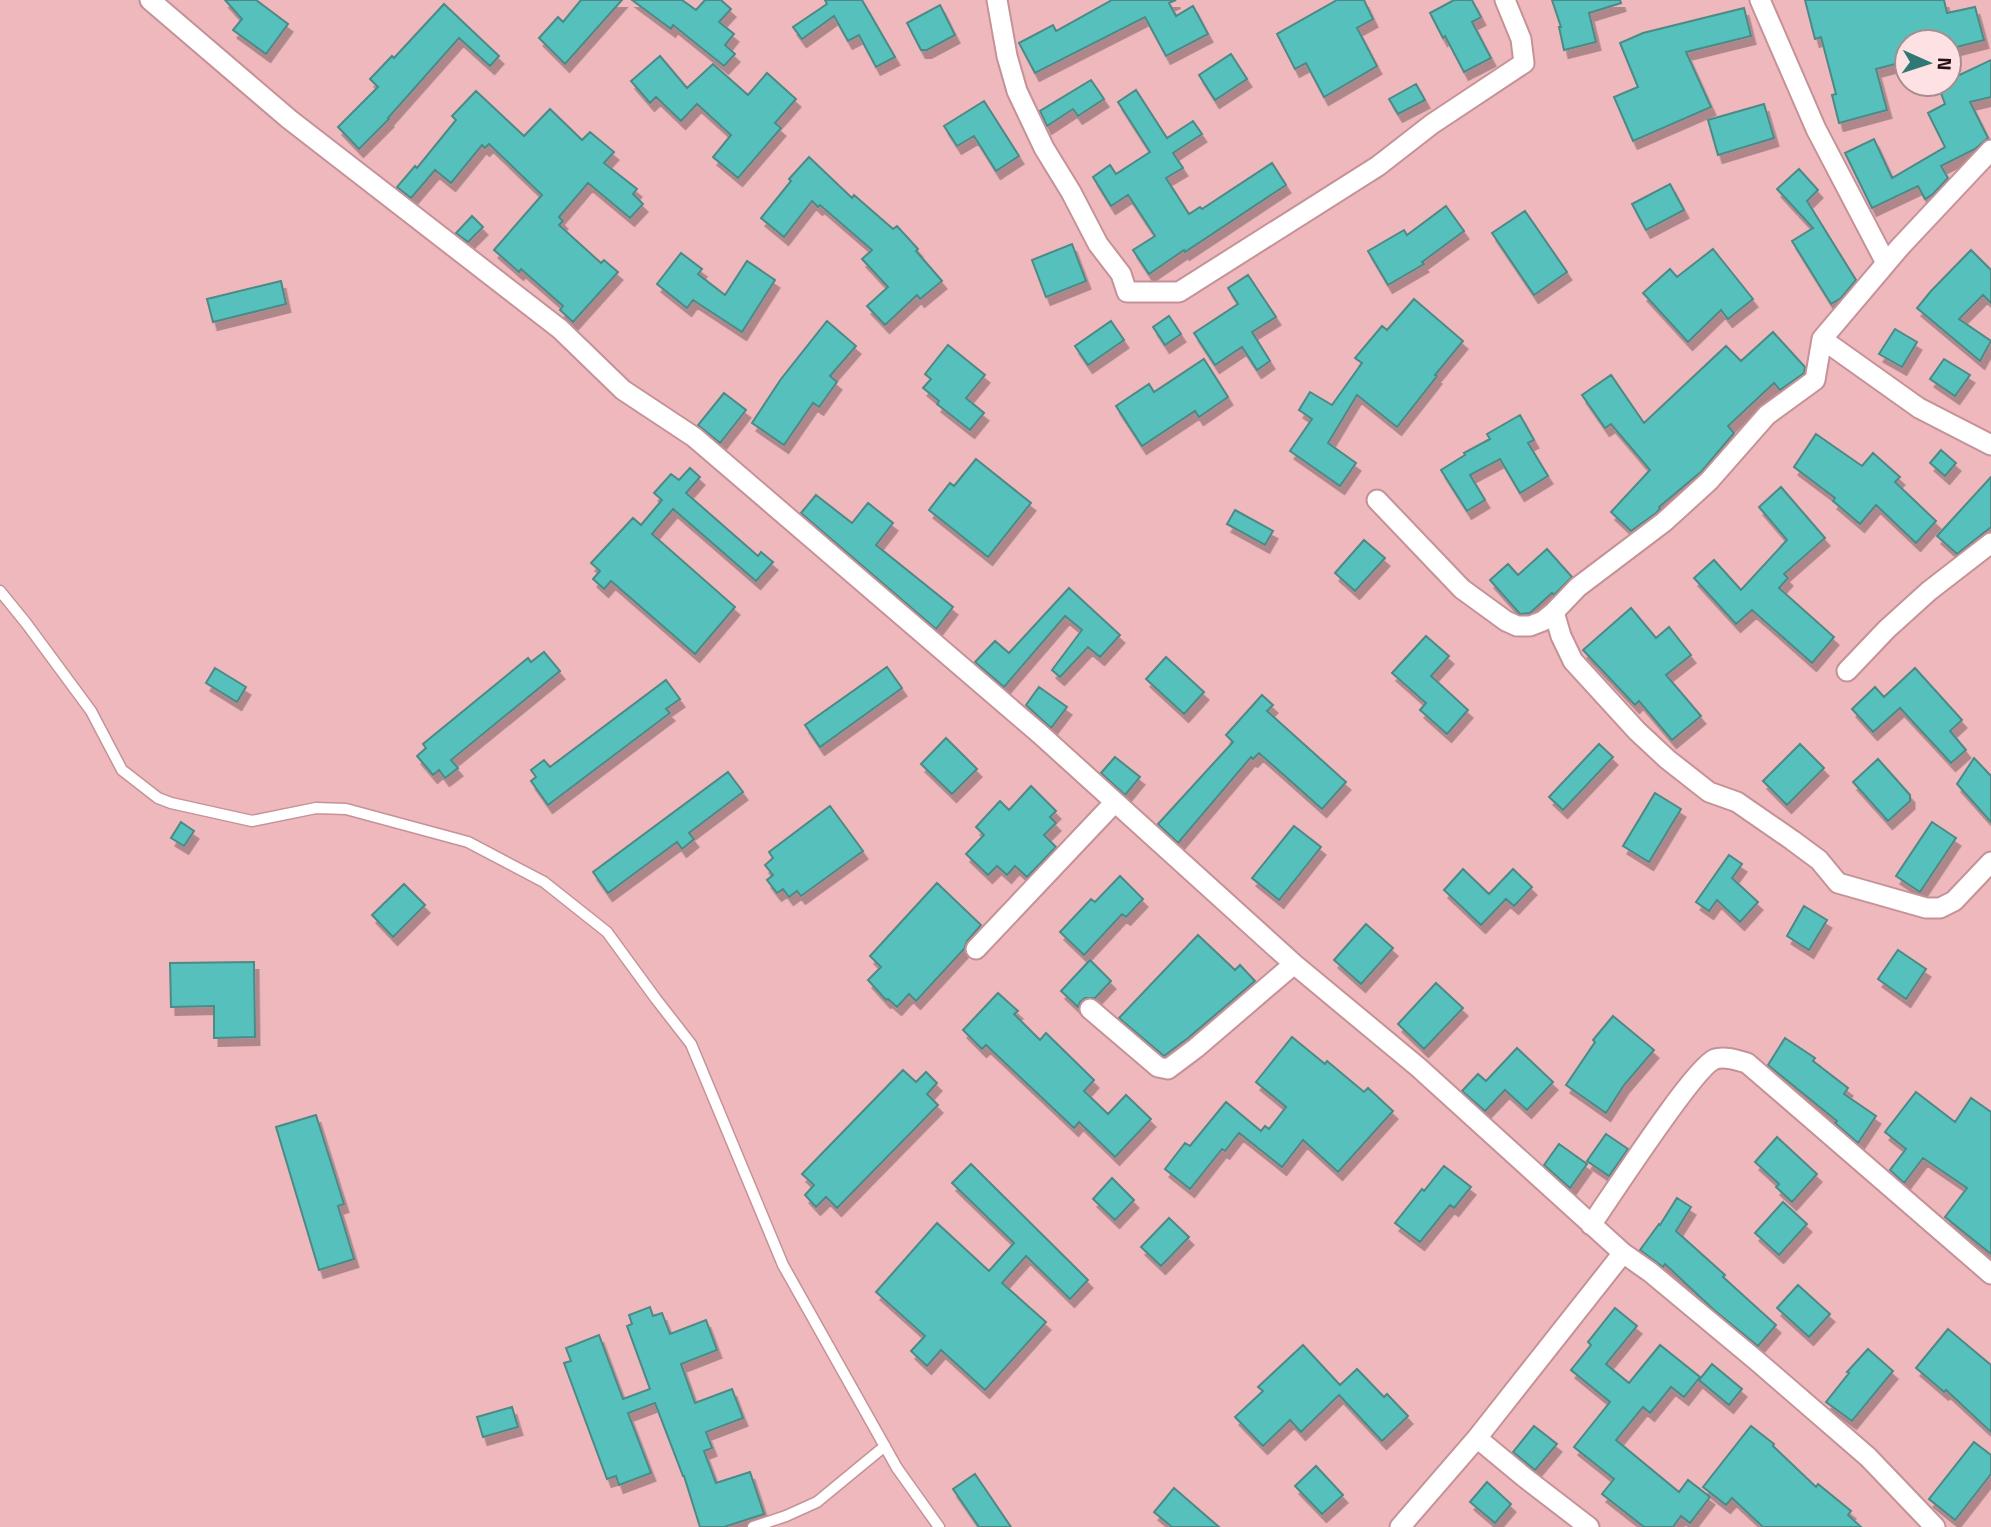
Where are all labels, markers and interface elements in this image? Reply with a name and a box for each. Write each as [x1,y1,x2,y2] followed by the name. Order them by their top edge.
[1893,28,1963,98] north arrow
[1931,57,1960,71] text: N

